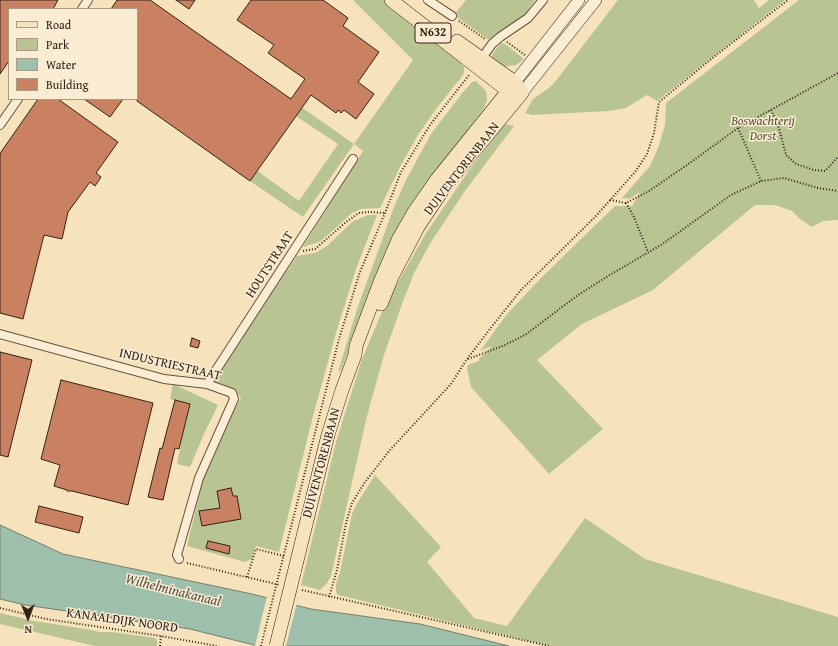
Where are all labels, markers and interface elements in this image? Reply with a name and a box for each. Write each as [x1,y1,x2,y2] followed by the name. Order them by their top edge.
[8,8,138,100] legend
[46,16,71,33] text: Road
[415,23,451,43] road number: N632
[46,36,69,53] text: Park
[46,56,76,73] text: Water
[46,76,89,93] text: Building
[731,114,795,145] park label: Boswachterij Dorst
[421,120,503,218] street label: DUIVENTORENBAAN
[243,229,297,301] street label: HOUTSTRAAT
[117,346,223,384] street label: INDUSTRIESTRAAT
[300,406,344,520] street label: DUIVENTORENBAAN
[124,571,222,611] water label: Wilhelminakanaal
[8,598,48,638] north arrow
[65,605,179,637] street label: KANAALDIJK NOORD
[24,622,32,638] text: N

